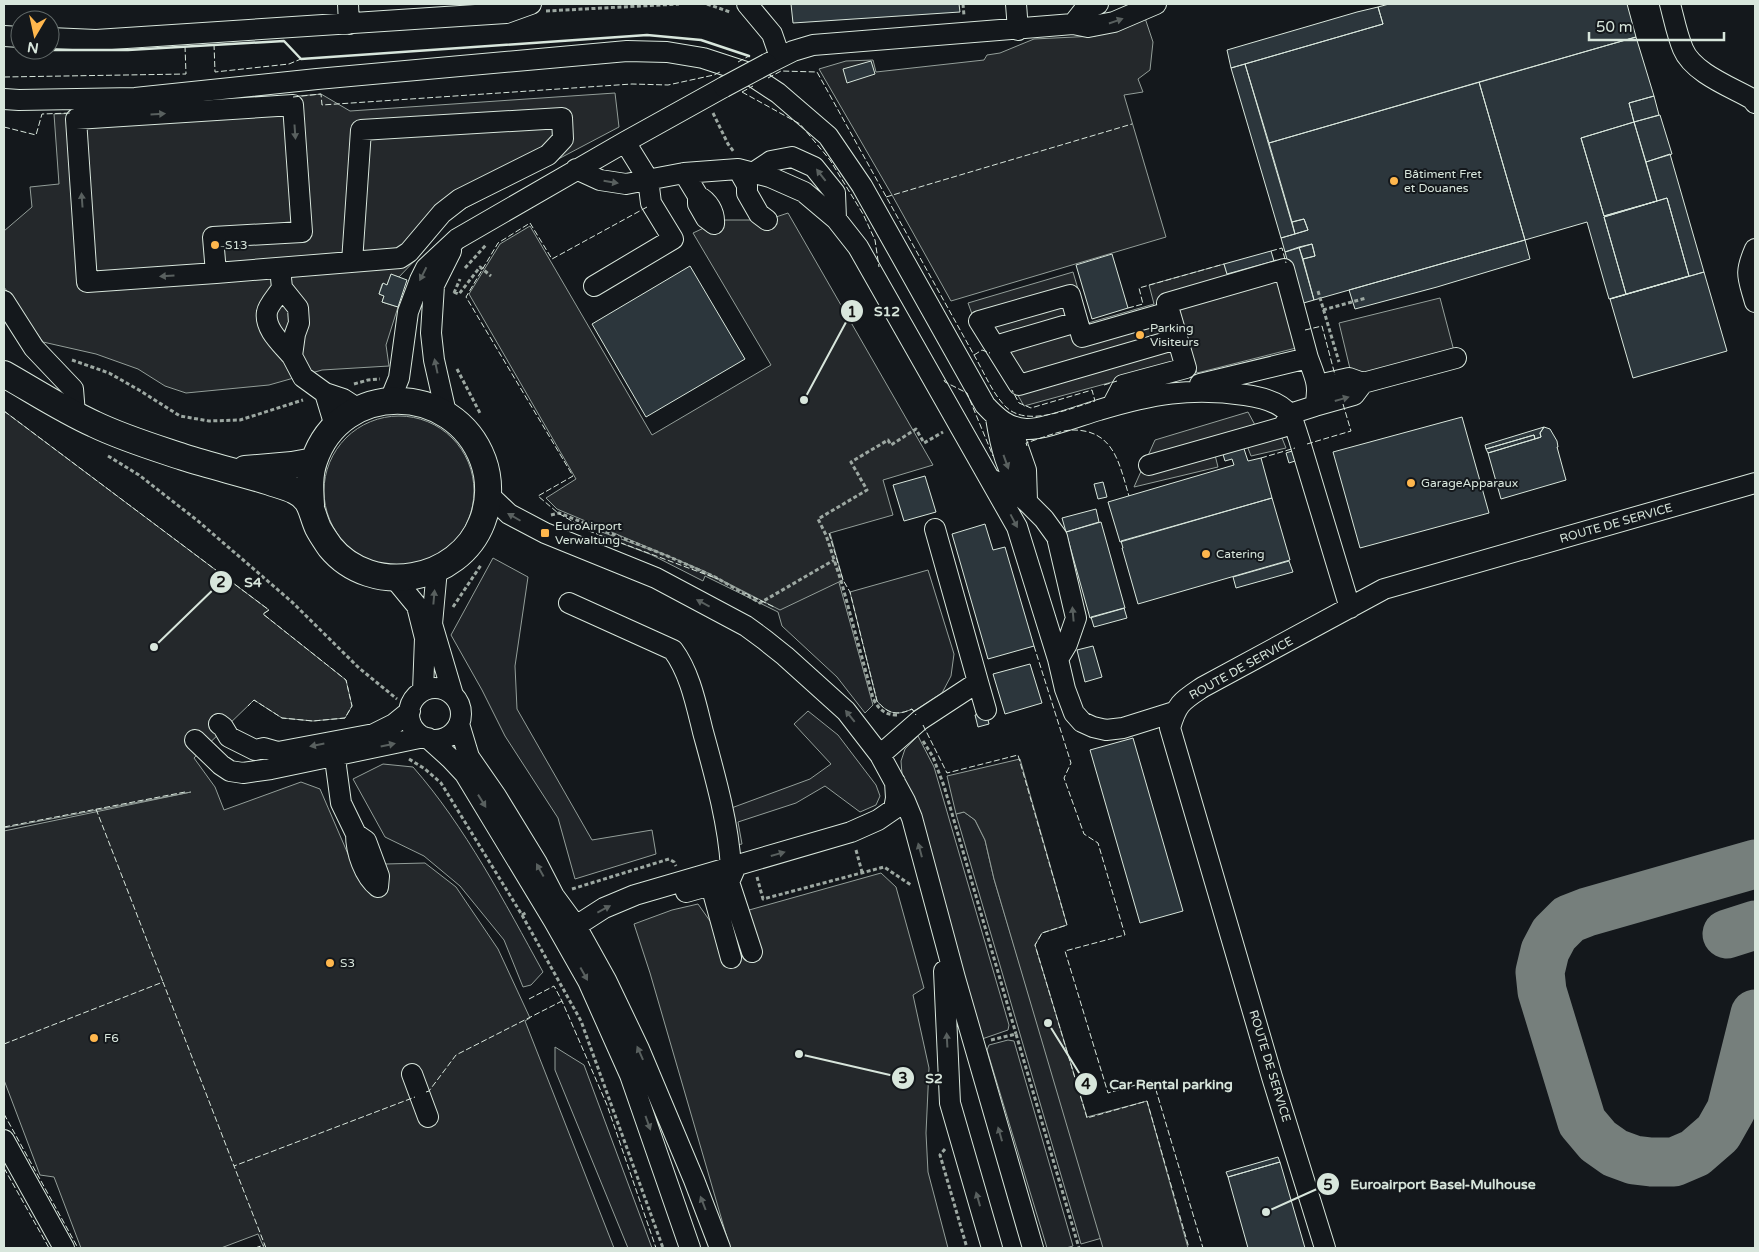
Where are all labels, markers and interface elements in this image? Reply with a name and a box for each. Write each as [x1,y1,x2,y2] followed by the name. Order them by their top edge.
[10,10,60,60] north arrow
[1589,10,1724,42] scale bar
[1109,16,1124,24] one-way arrow
[1596,18,1633,36] text: 50 m
[26,38,40,57] text: N
[150,110,166,118] one-way arrow
[291,124,299,140] one-way arrow
[1404,167,1482,195] place label: Bâtiment Fret et Douanes
[815,169,826,182] one-way arrow
[1388,175,1400,187] marker: Bâtiment Fret et Douanes
[604,178,620,186] one-way arrow
[77,192,85,208] one-way arrow
[225,238,247,252] place label: S13
[209,239,221,251] marker: S13
[419,267,427,281] one-way arrow
[159,273,175,281] one-way arrow
[839,297,910,326] callout: S12
[847,303,857,321] text: 1
[874,303,900,320] text: S12
[1150,321,1199,349] place label: Parking Visiteurs
[1134,329,1146,341] marker: Parking Visiteurs
[432,358,440,373] one-way arrow
[1334,394,1349,402] one-way arrow
[1002,455,1010,470] one-way arrow
[1421,476,1518,490] place label: GarageApparaux
[1405,477,1417,489] marker: GarageApparaux
[1558,500,1674,546] street label: ROUTE DE SERVICE
[508,512,521,521] one-way arrow
[1010,514,1018,529] one-way arrow
[555,519,622,547] place label: EuroAirport Verwaltung
[539,527,551,539] marker: EuroAirport Verwaltung
[1216,547,1265,561] place label: Catering
[1200,548,1212,560] marker: Catering
[209,567,271,596] callout: S4
[216,573,226,591] text: 2
[244,574,262,591] text: S4
[431,589,439,605] one-way arrow
[696,599,710,607] one-way arrow
[1069,606,1077,622] one-way arrow
[1187,633,1296,702] street label: ROUTE DE SERVICE
[844,710,855,723] one-way arrow
[308,741,324,749] one-way arrow
[380,741,395,749] one-way arrow
[477,795,487,808] one-way arrow
[916,842,924,857] one-way arrow
[770,849,785,857] one-way arrow
[536,864,545,877] one-way arrow
[598,904,611,913] one-way arrow
[340,956,355,970] place label: S3
[324,957,336,969] marker: S3
[580,967,588,982] one-way arrow
[1246,1008,1294,1124] street label: ROUTE DE SERVICE
[104,1031,119,1045] place label: F6
[88,1032,100,1044] marker: F6
[942,1032,950,1048] one-way arrow
[636,1046,644,1060] one-way arrow
[891,1064,953,1093] callout: S2
[898,1069,908,1087] text: 3
[925,1070,943,1087] text: S2
[1074,1070,1243,1099] callout: Car Rental parking
[1081,1075,1091,1093] text: 4
[1109,1076,1233,1093] text: Car Rental parking
[645,1116,652,1131] one-way arrow
[996,1127,1004,1142] one-way arrow
[1315,1170,1546,1199] callout: Euroairport Basel-Mulhouse
[1323,1176,1333,1194] text: 5
[1350,1176,1536,1193] text: Euroairport Basel-Mulhouse
[974,1191,982,1206] one-way arrow
[699,1195,706,1210] one-way arrow

